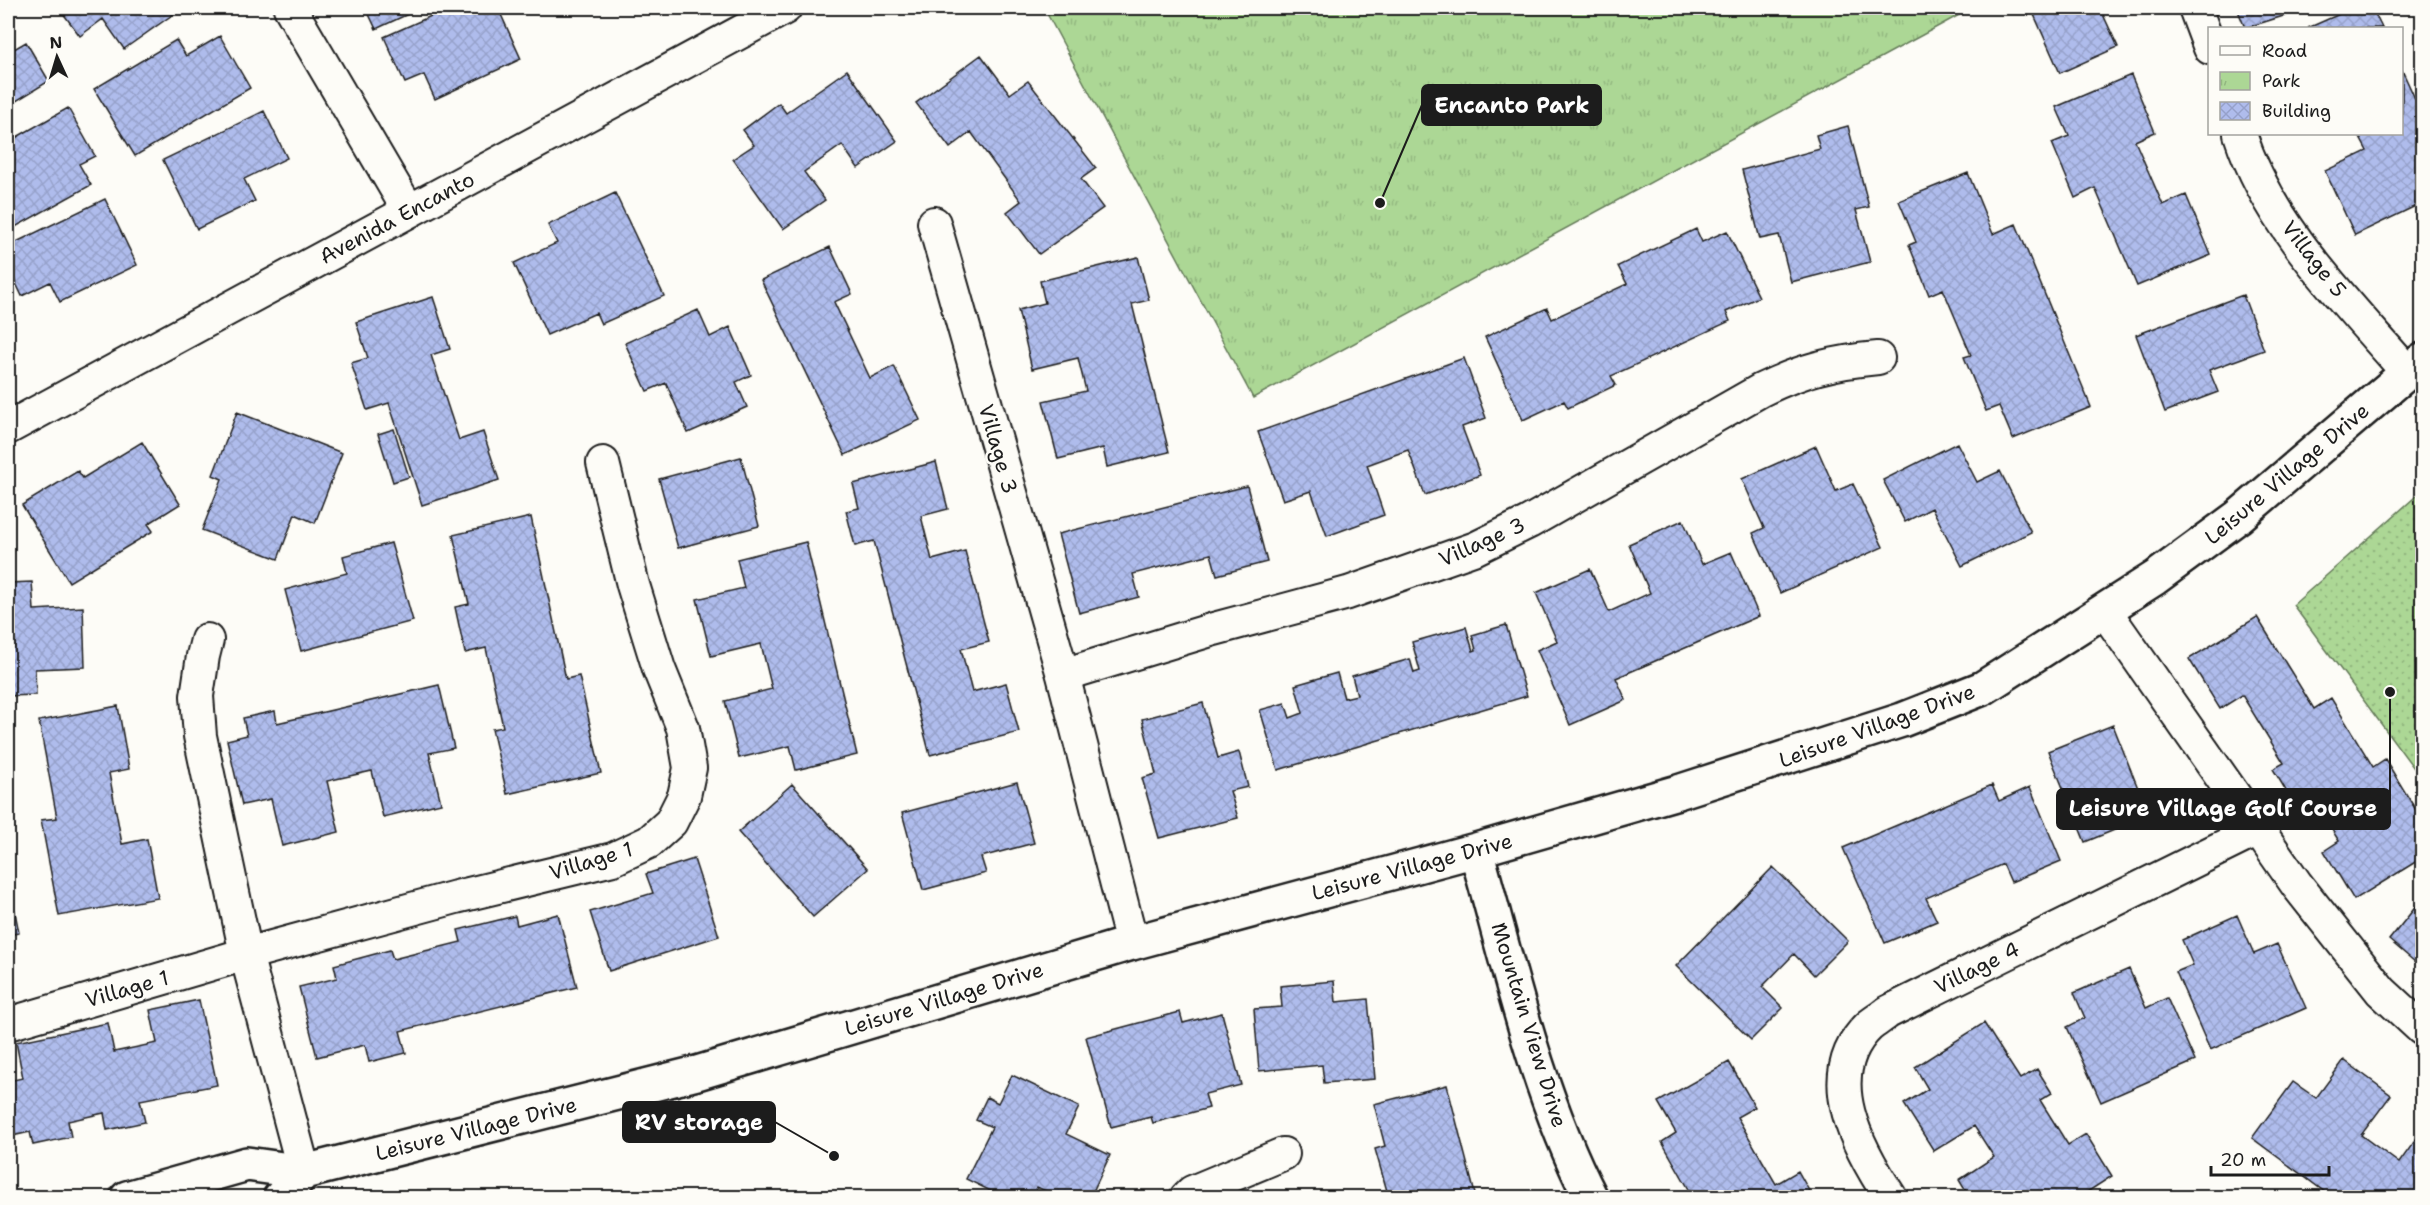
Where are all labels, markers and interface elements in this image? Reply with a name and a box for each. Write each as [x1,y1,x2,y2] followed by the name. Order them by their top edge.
[27,27,87,87] north arrow
[2208,27,2403,135] legend
[49,32,63,53] text: N
[2262,39,2307,63] text: Road
[2262,69,2301,93] text: Park
[1422,85,1601,125] callout: Encanto Park
[1434,91,1590,120] text: Encanto Park
[2262,99,2331,123] text: Building
[315,165,479,271] street label: Avenida Encanto
[2275,215,2353,303] street label: Village 5
[2199,397,2375,551] street label: Leisure Village Drive
[972,401,1024,497] street label: Village 3
[1434,511,1530,573] street label: Village 3
[1775,678,1979,774] street label: Leisure Village Drive
[2057,789,2390,829] callout: Leisure Village Golf Course
[2069,794,2377,823] text: Leisure Village Golf Course
[1309,827,1515,907] street label: Leisure Village Drive
[546,835,636,887] street label: Village 1
[1484,919,1574,1131] street label: Mountain View Drive
[1930,935,2024,1001] street label: Village 4
[841,955,1047,1043] street label: Leisure Village Drive
[82,964,172,1014] street label: Village 1
[372,1090,580,1168] street label: Leisure Village Drive
[623,1102,775,1142] callout: RV storage
[635,1108,763,1137] text: RV storage
[2211,1139,2330,1177] scale bar
[2220,1148,2266,1172] text: 20 m

